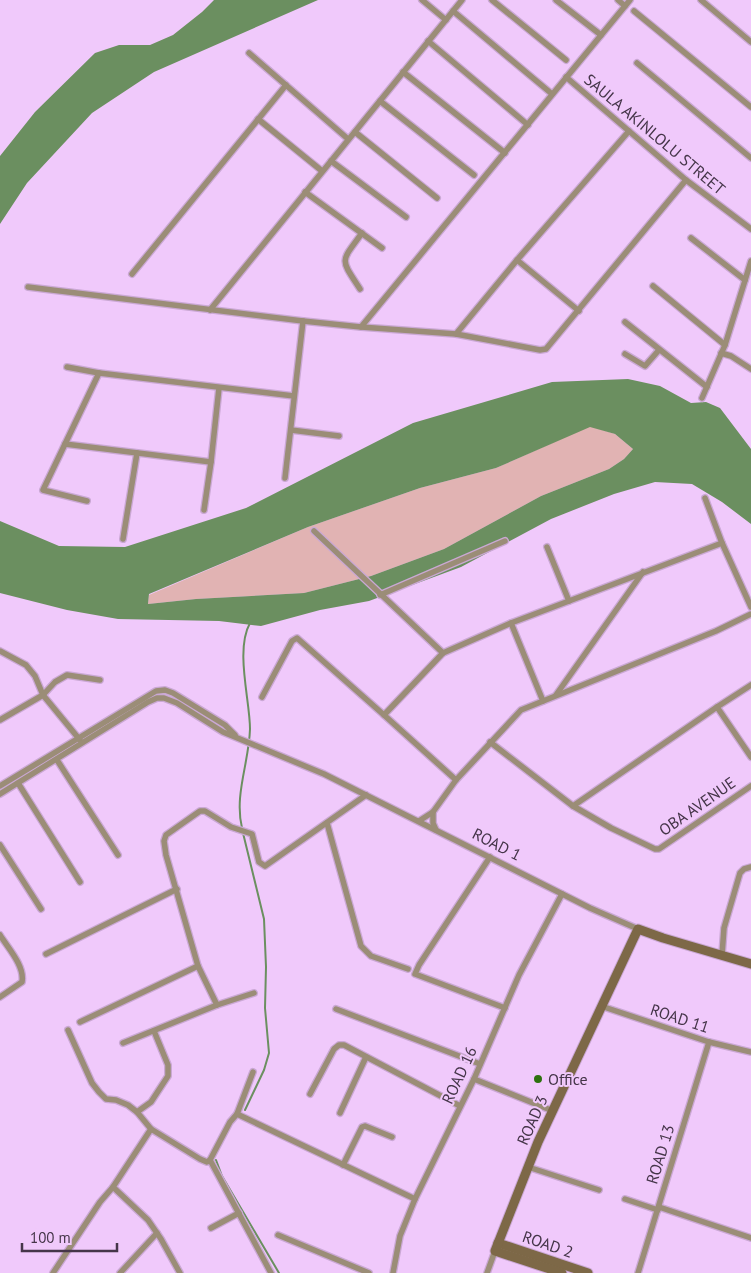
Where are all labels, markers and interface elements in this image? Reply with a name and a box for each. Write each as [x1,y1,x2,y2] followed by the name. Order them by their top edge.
[580,69,730,199] street label: SAULA AKINLOLU STREET
[655,772,739,840] street label: OBA AVENUE
[469,823,525,865] street label: ROAD 1
[648,999,712,1037] street label: ROAD 11
[437,1043,481,1107] street label: ROAD 16
[548,1069,588,1089] place label: Office
[532,1073,544,1085] marker: Office
[512,1092,552,1148] street label: ROAD 3
[642,1122,678,1186] street label: ROAD 13
[22,1220,118,1252] scale bar
[520,1226,576,1262] street label: ROAD 2
[30,1228,71,1247] text: 100 m

